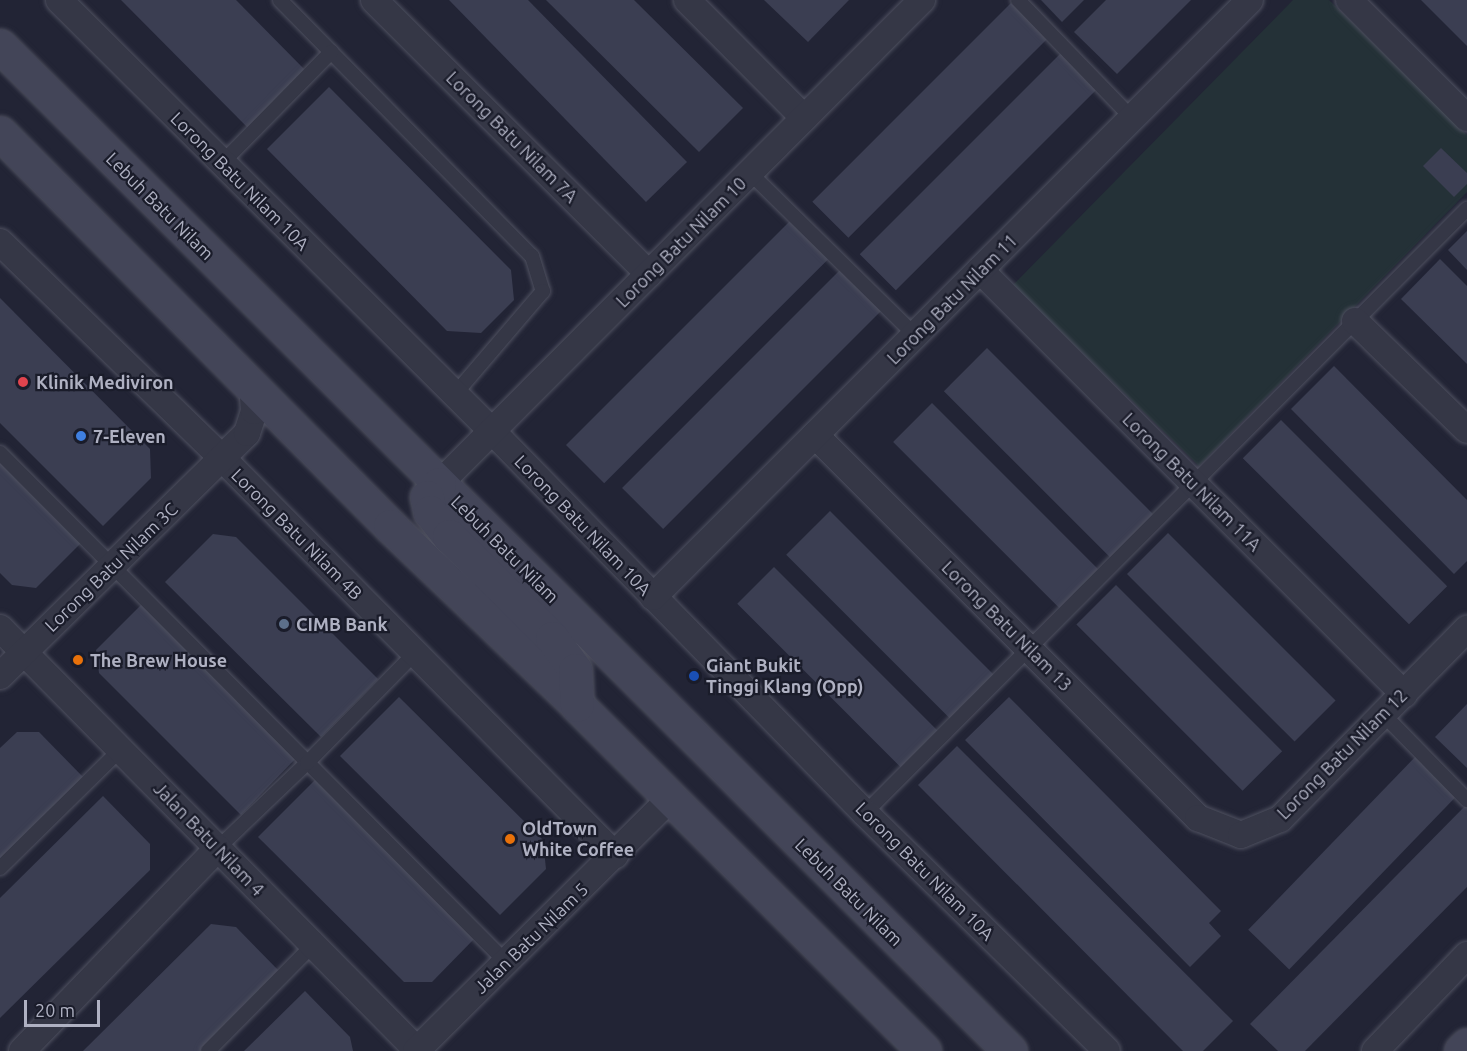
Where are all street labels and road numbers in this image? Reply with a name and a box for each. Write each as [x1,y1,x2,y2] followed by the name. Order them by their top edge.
[442,67,582,207] street label: Lorong Batu Nilam 7A
[166,107,314,255] street label: Lorong Batu Nilam 10A
[102,148,218,264] street label: Lebuh Batu Nilam
[611,172,751,312] street label: Lorong Batu Nilam 10
[882,229,1022,369] street label: Lorong Batu Nilam 11
[1118,408,1266,556] street label: Lorong Batu Nilam 11A
[510,450,656,600] street label: Lorong Batu Nilam 10A
[227,464,367,604] street label: Lorong Batu Nilam 4B
[447,491,563,607] street label: Lebuh Batu Nilam
[40,498,182,636] street label: Lorong Batu Nilam 3C
[937,556,1077,696] street label: Lorong Batu Nilam 13
[1272,684,1412,824] street label: Lorong Batu Nilam 12
[149,778,269,900] street label: Jalan Batu Nilam 4
[851,797,999,945] street label: Lorong Batu Nilam 10A
[791,834,907,950] street label: Lebuh Batu Nilam
[470,878,592,998] street label: Jalan Batu Nilam 5

